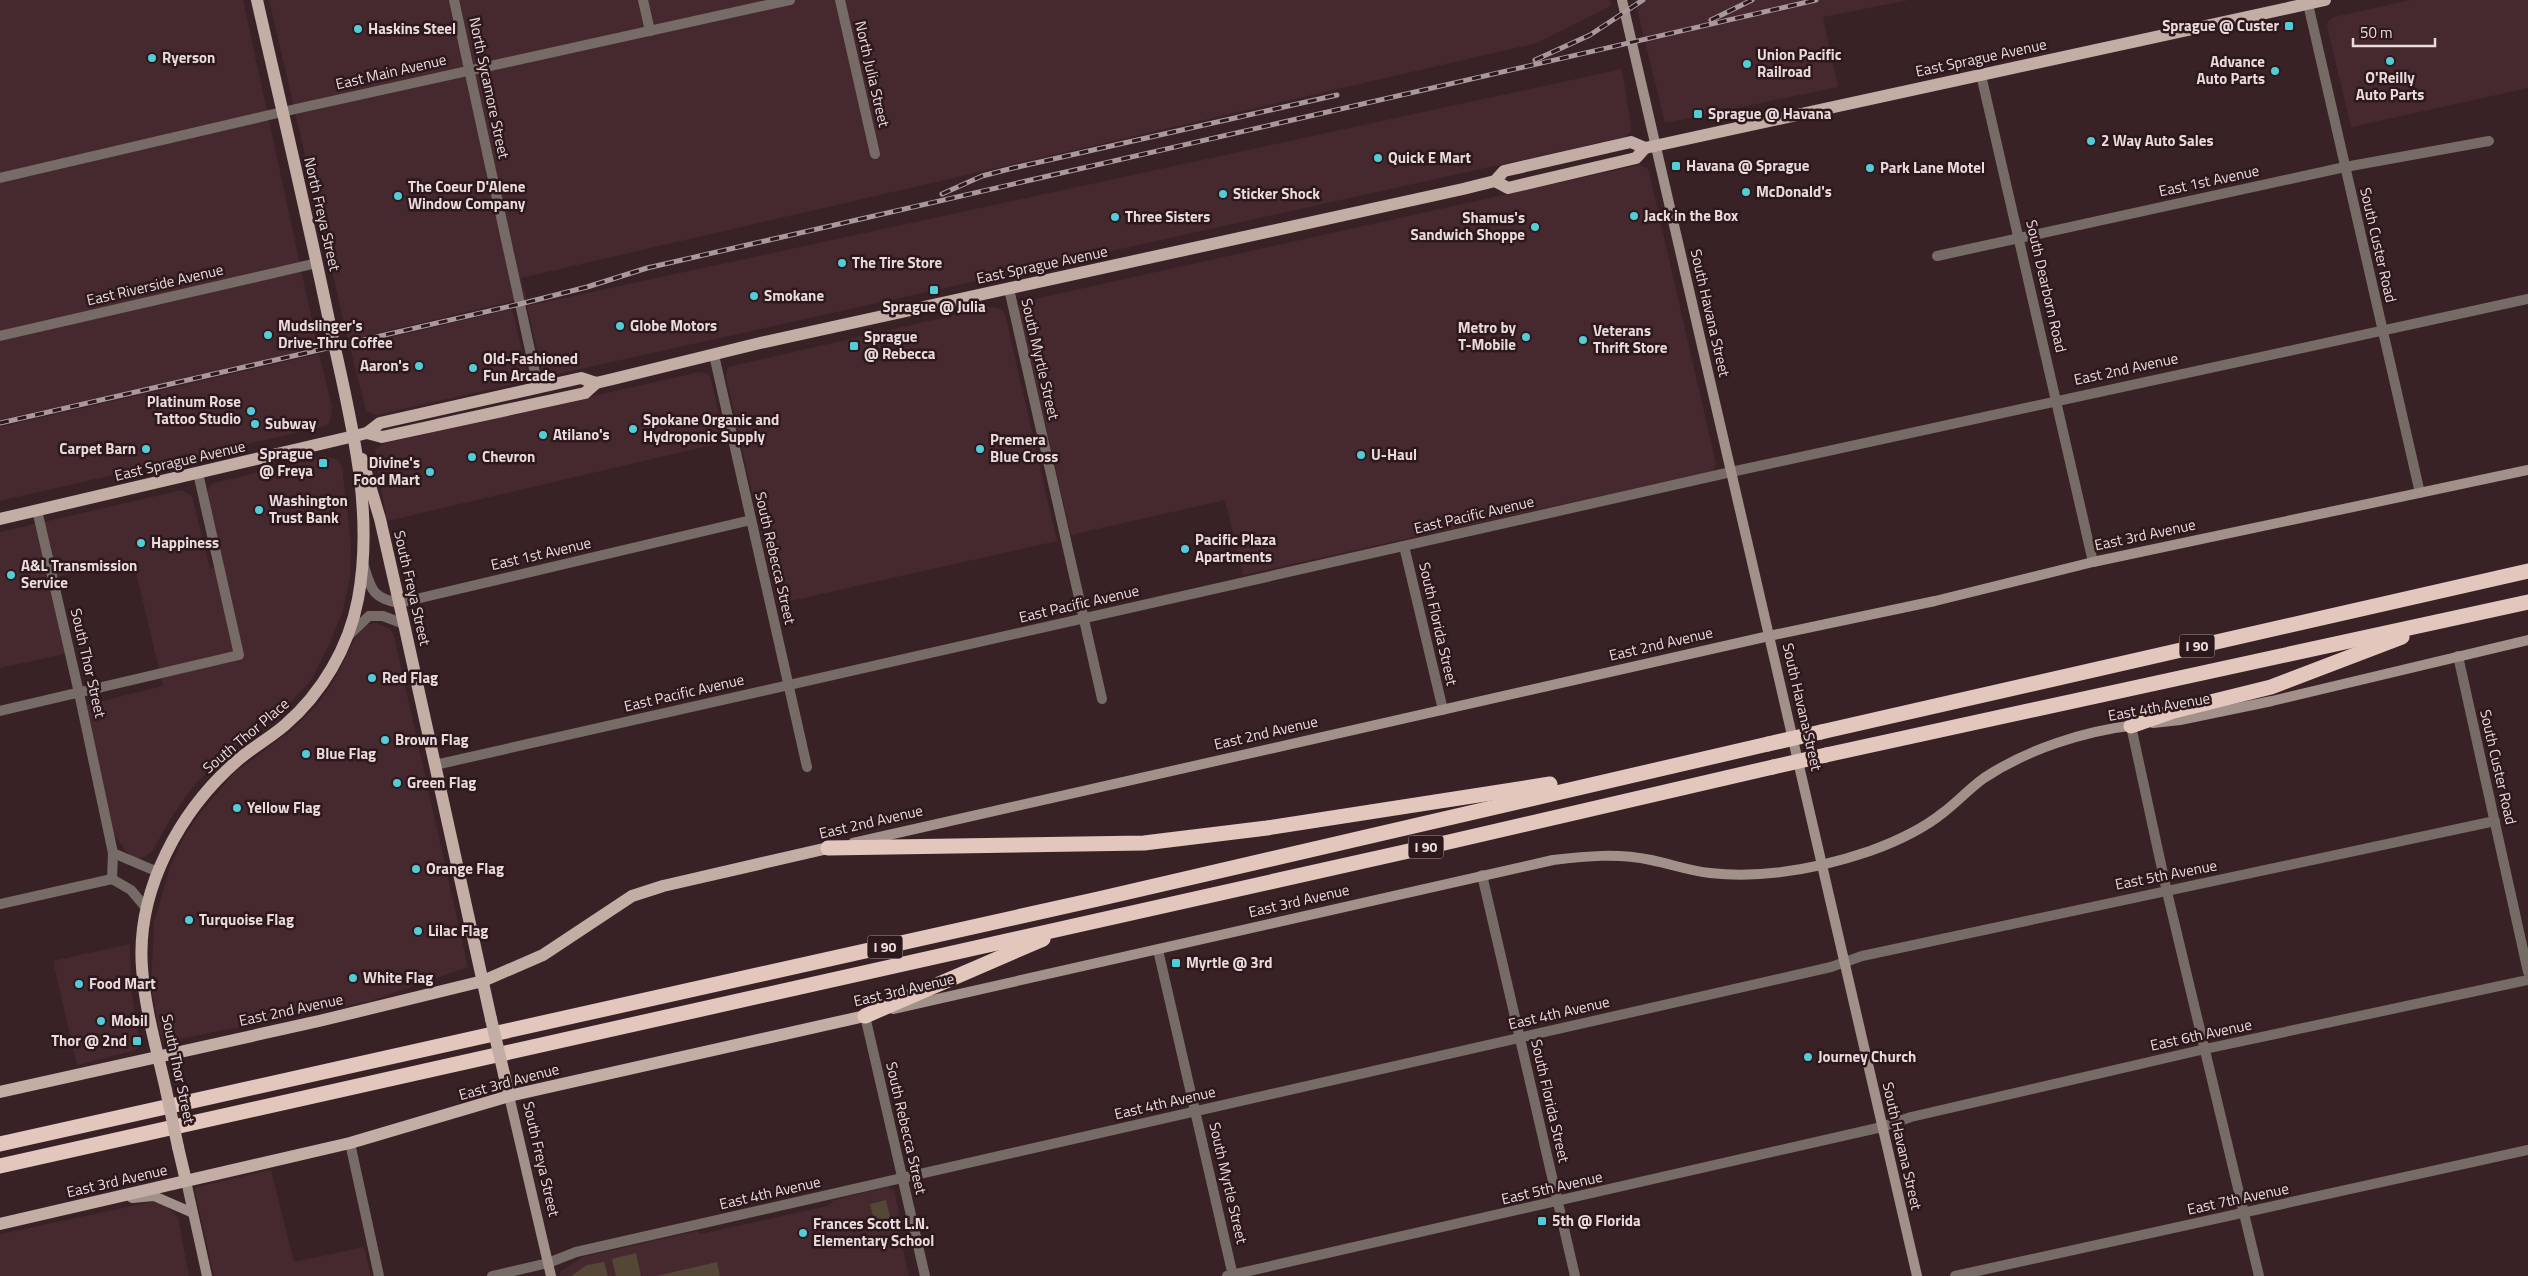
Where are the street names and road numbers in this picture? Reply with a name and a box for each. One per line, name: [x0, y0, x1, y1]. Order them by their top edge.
street label: North Sycamore Street: [463, 15, 516, 161]
street label: North Julia Street: [849, 19, 896, 130]
street label: East Sprague Avenue: [1913, 32, 2049, 83]
street label: East Main Avenue: [333, 48, 449, 95]
street label: North Freya Street: [298, 155, 347, 274]
street label: East 1st Avenue: [2157, 159, 2261, 202]
street label: South Custer Road: [2354, 185, 2403, 305]
street label: South Dearborn Road: [2020, 217, 2073, 354]
street label: East Sprague Avenue: [974, 239, 1110, 290]
street label: South Havana Street: [1685, 247, 1737, 380]
street label: East Riverside Avenue: [84, 258, 226, 311]
street label: South Myrtle Street: [1015, 296, 1066, 423]
street label: East 2nd Avenue: [2072, 346, 2180, 391]
street label: East Sprague Avenue: [112, 434, 248, 487]
street label: South Rebecca Street: [749, 489, 802, 627]
street label: East Pacific Avenue: [1412, 490, 1536, 539]
street label: East 3rd Avenue: [2092, 513, 2198, 556]
street label: South Freya Street: [388, 528, 437, 648]
street label: East 1st Avenue: [489, 531, 593, 576]
street label: South Florida Street: [1413, 560, 1464, 688]
street label: East Pacific Avenue: [1017, 579, 1141, 628]
street label: South Thor Street: [65, 606, 112, 721]
street label: East 2nd Avenue: [1607, 620, 1715, 667]
road number: I 90: [2180, 634, 2214, 658]
street label: South Havana Street: [1777, 641, 1829, 774]
street label: East Pacific Avenue: [622, 668, 746, 717]
street label: East 4th Avenue: [2106, 686, 2212, 727]
street label: South Thor Place: [197, 692, 294, 779]
street label: South Custer Road: [2474, 707, 2523, 827]
street label: East 2nd Avenue: [1212, 709, 1320, 756]
street label: East 2nd Avenue: [817, 798, 925, 845]
road number: I 90: [1408, 836, 1444, 859]
street label: East 5th Avenue: [2113, 853, 2219, 896]
street label: East 3rd Avenue: [1246, 878, 1352, 923]
road number: I 90: [868, 936, 902, 959]
street label: East 3rd Avenue: [851, 967, 957, 1012]
street label: East 2nd Avenue: [237, 987, 345, 1032]
street label: East 4th Avenue: [1506, 990, 1612, 1035]
street label: South Thor Street: [156, 1012, 201, 1127]
street label: East 6th Avenue: [2148, 1013, 2254, 1056]
street label: South Florida Street: [1525, 1037, 1576, 1165]
street label: East 3rd Avenue: [456, 1057, 562, 1106]
street label: South Rebecca Street: [880, 1059, 933, 1197]
street label: East 4th Avenue: [1112, 1080, 1218, 1125]
street label: South Havana Street: [1877, 1080, 1929, 1213]
street label: South Freya Street: [517, 1099, 566, 1219]
street label: South Myrtle Street: [1203, 1120, 1254, 1247]
street label: East 3rd Avenue: [64, 1158, 170, 1203]
street label: East 5th Avenue: [1499, 1165, 1605, 1210]
street label: East 4th Avenue: [717, 1170, 823, 1215]
street label: East 7th Avenue: [2185, 1177, 2291, 1220]

